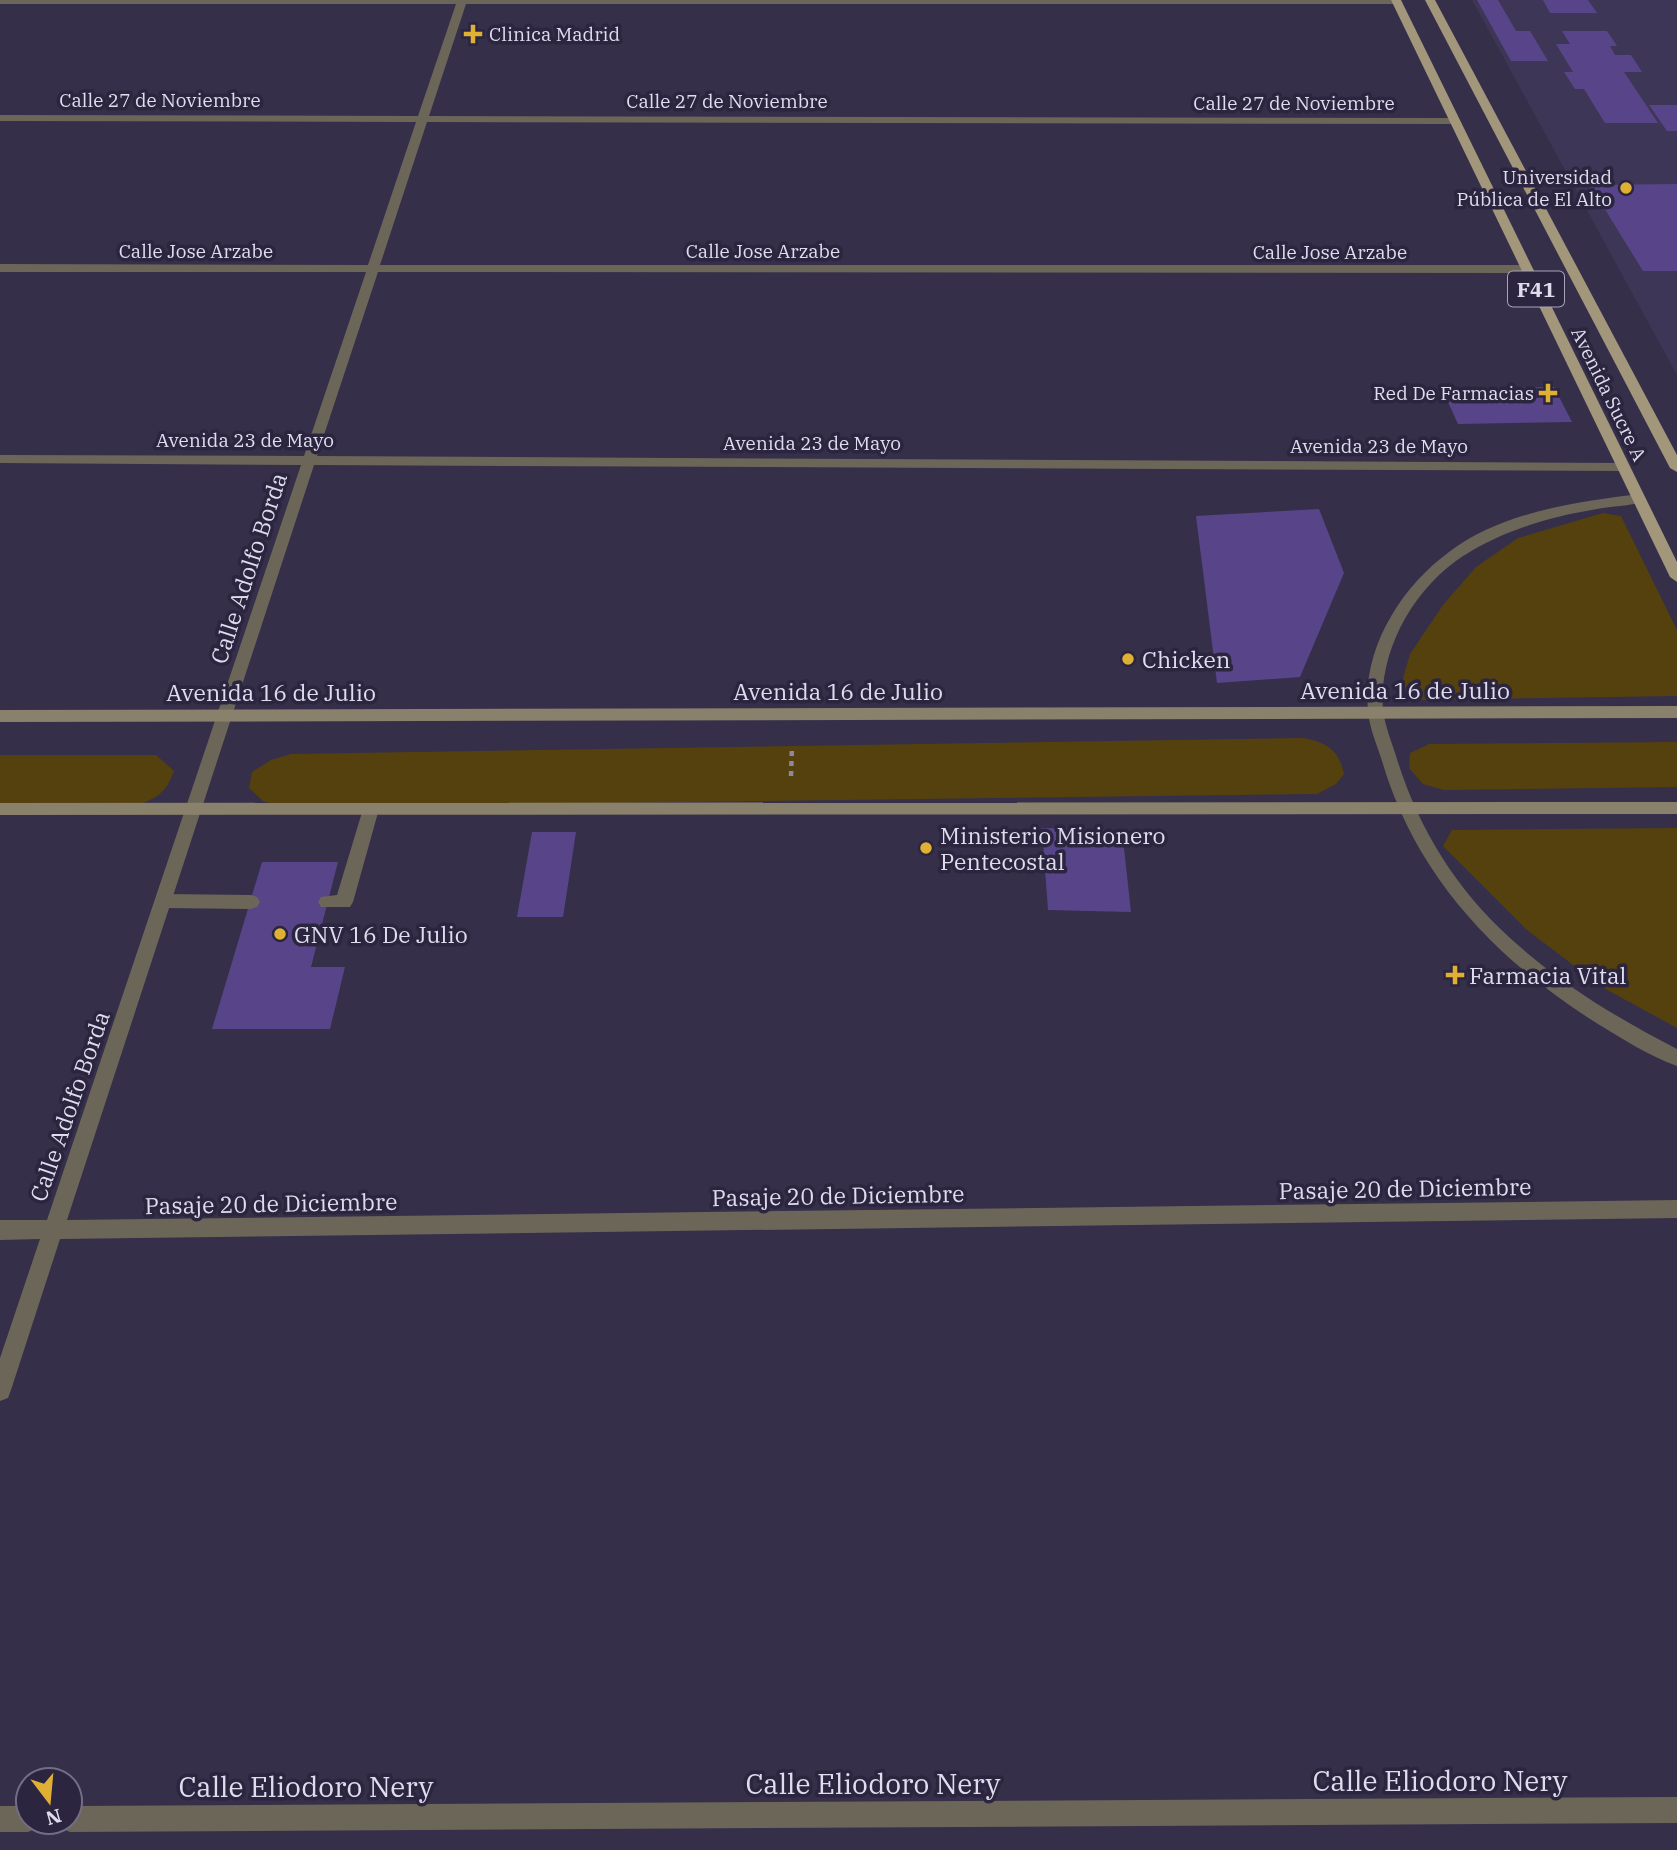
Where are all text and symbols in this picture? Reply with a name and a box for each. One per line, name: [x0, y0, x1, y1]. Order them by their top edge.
place label: Clinica Madrid: [489, 22, 620, 46]
marker: Clinica Madrid: [463, 24, 483, 44]
street label: Calle 27 de Noviembre: [59, 88, 261, 112]
street label: Calle 27 de Noviembre: [626, 89, 828, 113]
street label: Calle 27 de Noviembre: [1193, 91, 1395, 115]
place label: Universidad Pública de El Alto: [1456, 165, 1612, 211]
marker: Universidad Pública de El Alto: [1618, 180, 1634, 196]
street label: Calle Jose Arzabe: [119, 239, 273, 263]
street label: Calle Jose Arzabe: [686, 239, 840, 263]
street label: Calle Jose Arzabe: [1253, 240, 1407, 264]
road number: F41: [1508, 272, 1564, 306]
street label: Avenida Sucre A: [1566, 323, 1652, 465]
place label: Red De Farmacias: [1373, 381, 1534, 405]
marker: Red De Farmacias: [1540, 385, 1556, 401]
street label: Avenida 23 de Mayo: [156, 428, 334, 452]
street label: Avenida 23 de Mayo: [723, 431, 901, 455]
street label: Avenida 23 de Mayo: [1290, 434, 1468, 458]
street label: Calle Adolfo Borda: [203, 469, 293, 667]
place label: Chicken: [1142, 644, 1231, 674]
marker: Chicken: [1120, 651, 1136, 667]
street label: Avenida 16 de Julio: [1300, 675, 1510, 705]
street label: Avenida 16 de Julio: [733, 676, 943, 706]
street label: Avenida 16 de Julio: [166, 677, 376, 707]
place label: Ministerio Misionero Pentecostal: [940, 820, 1165, 876]
marker: Ministerio Misionero Pentecostal: [918, 840, 934, 856]
place label: GNV 16 De Julio: [294, 919, 468, 949]
marker: GNV 16 De Julio: [272, 926, 288, 942]
place label: Farmacia Vital: [1469, 960, 1626, 990]
marker: Farmacia Vital: [1447, 967, 1463, 983]
street label: Calle Adolfo Borda: [22, 1007, 116, 1205]
street label: Pasaje 20 de Diciembre: [1278, 1171, 1532, 1205]
street label: Pasaje 20 de Diciembre: [711, 1178, 965, 1212]
street label: Pasaje 20 de Diciembre: [144, 1186, 398, 1220]
street label: Calle Eliodoro Nery: [1312, 1762, 1568, 1799]
street label: Calle Eliodoro Nery: [745, 1765, 1001, 1802]
north arrow: [14, 1766, 84, 1836]
street label: Calle Eliodoro Nery: [178, 1768, 434, 1805]
text: N: [43, 1804, 64, 1831]

